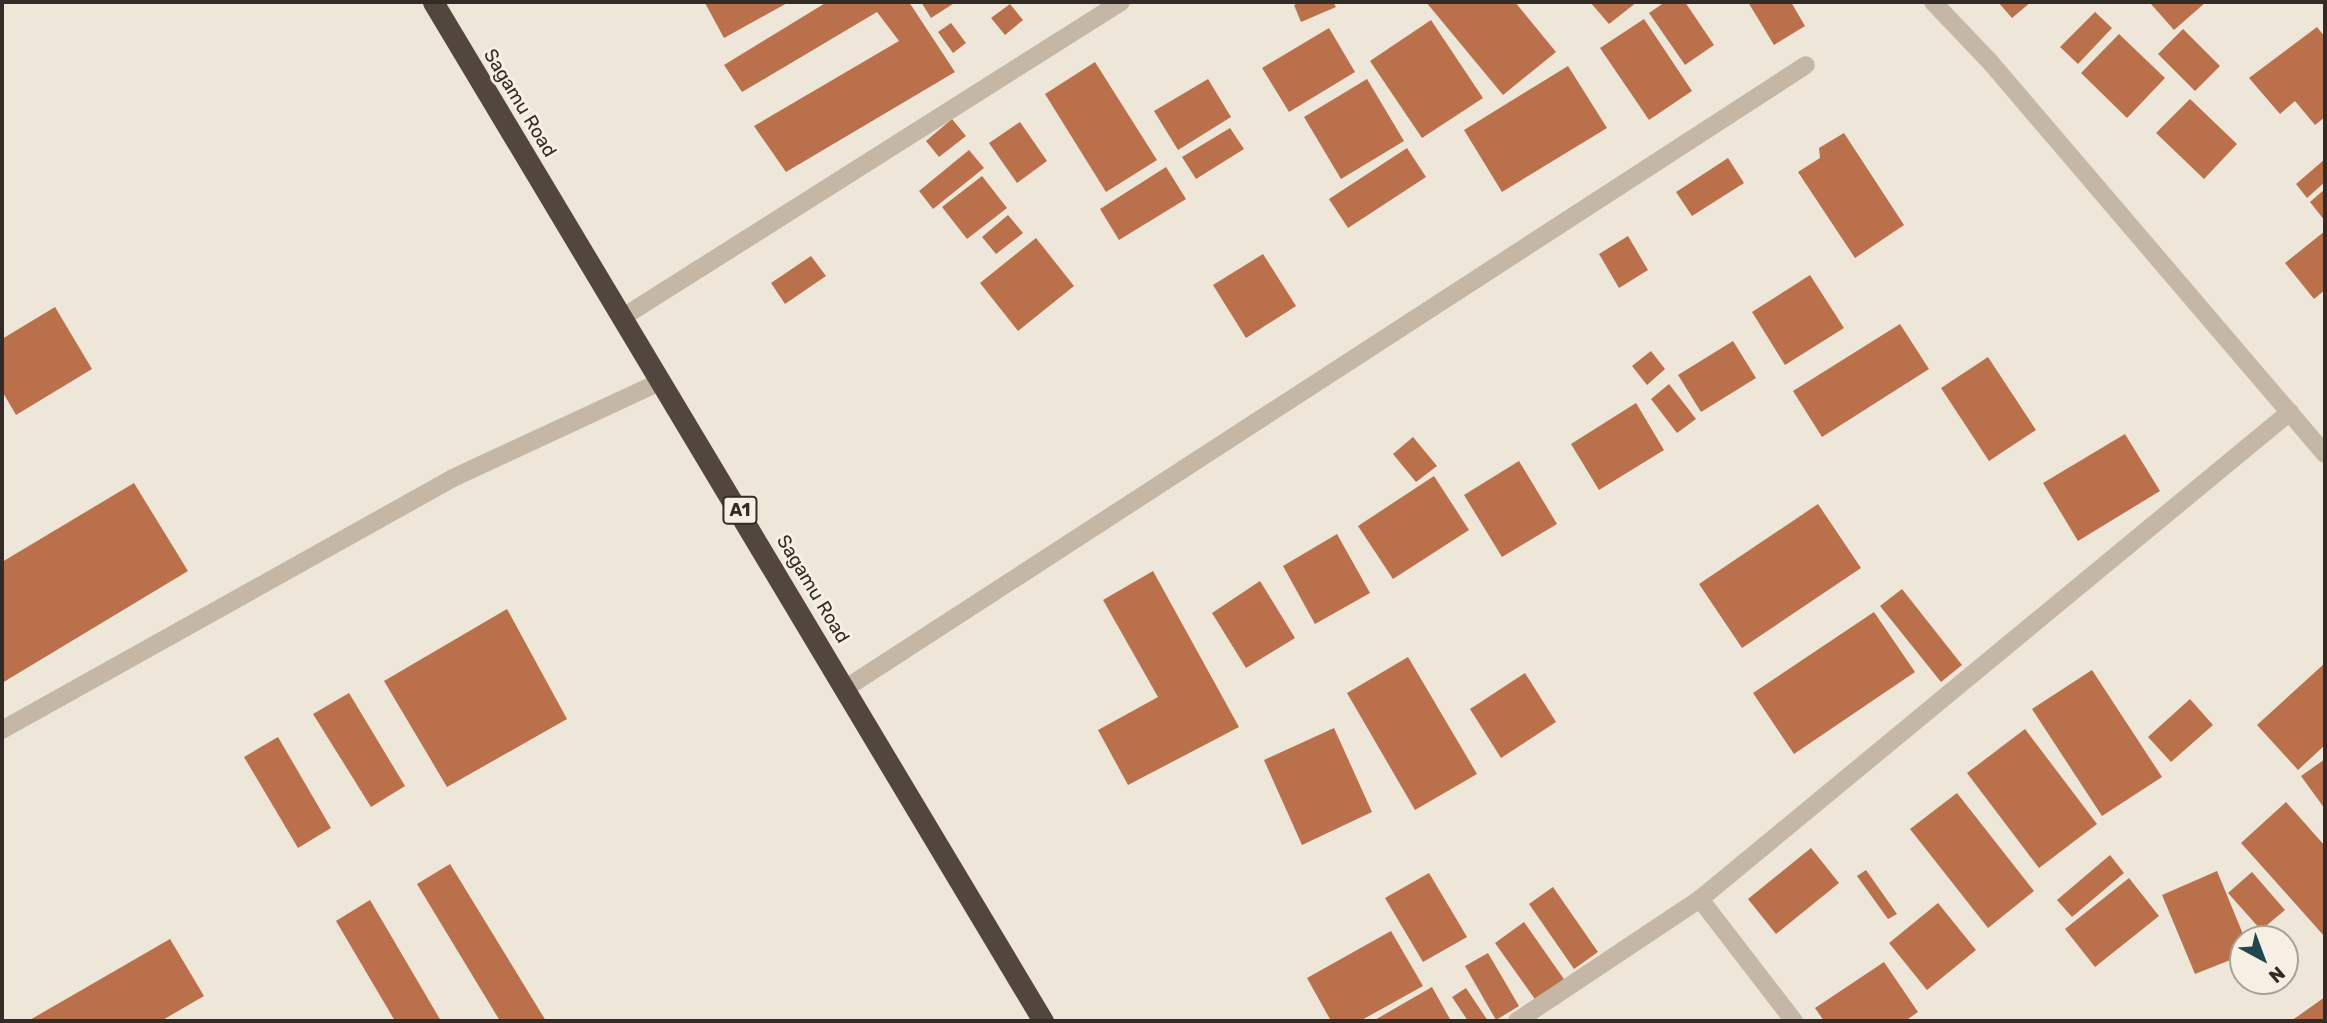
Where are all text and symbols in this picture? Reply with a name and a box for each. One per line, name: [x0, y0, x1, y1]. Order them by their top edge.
street label: Sagamu Road: [479, 45, 561, 161]
road number: A1: [721, 496, 759, 524]
street label: Sagamu Road: [772, 531, 854, 647]
north arrow: [2229, 925, 2299, 995]
text: N: [2264, 962, 2290, 988]

